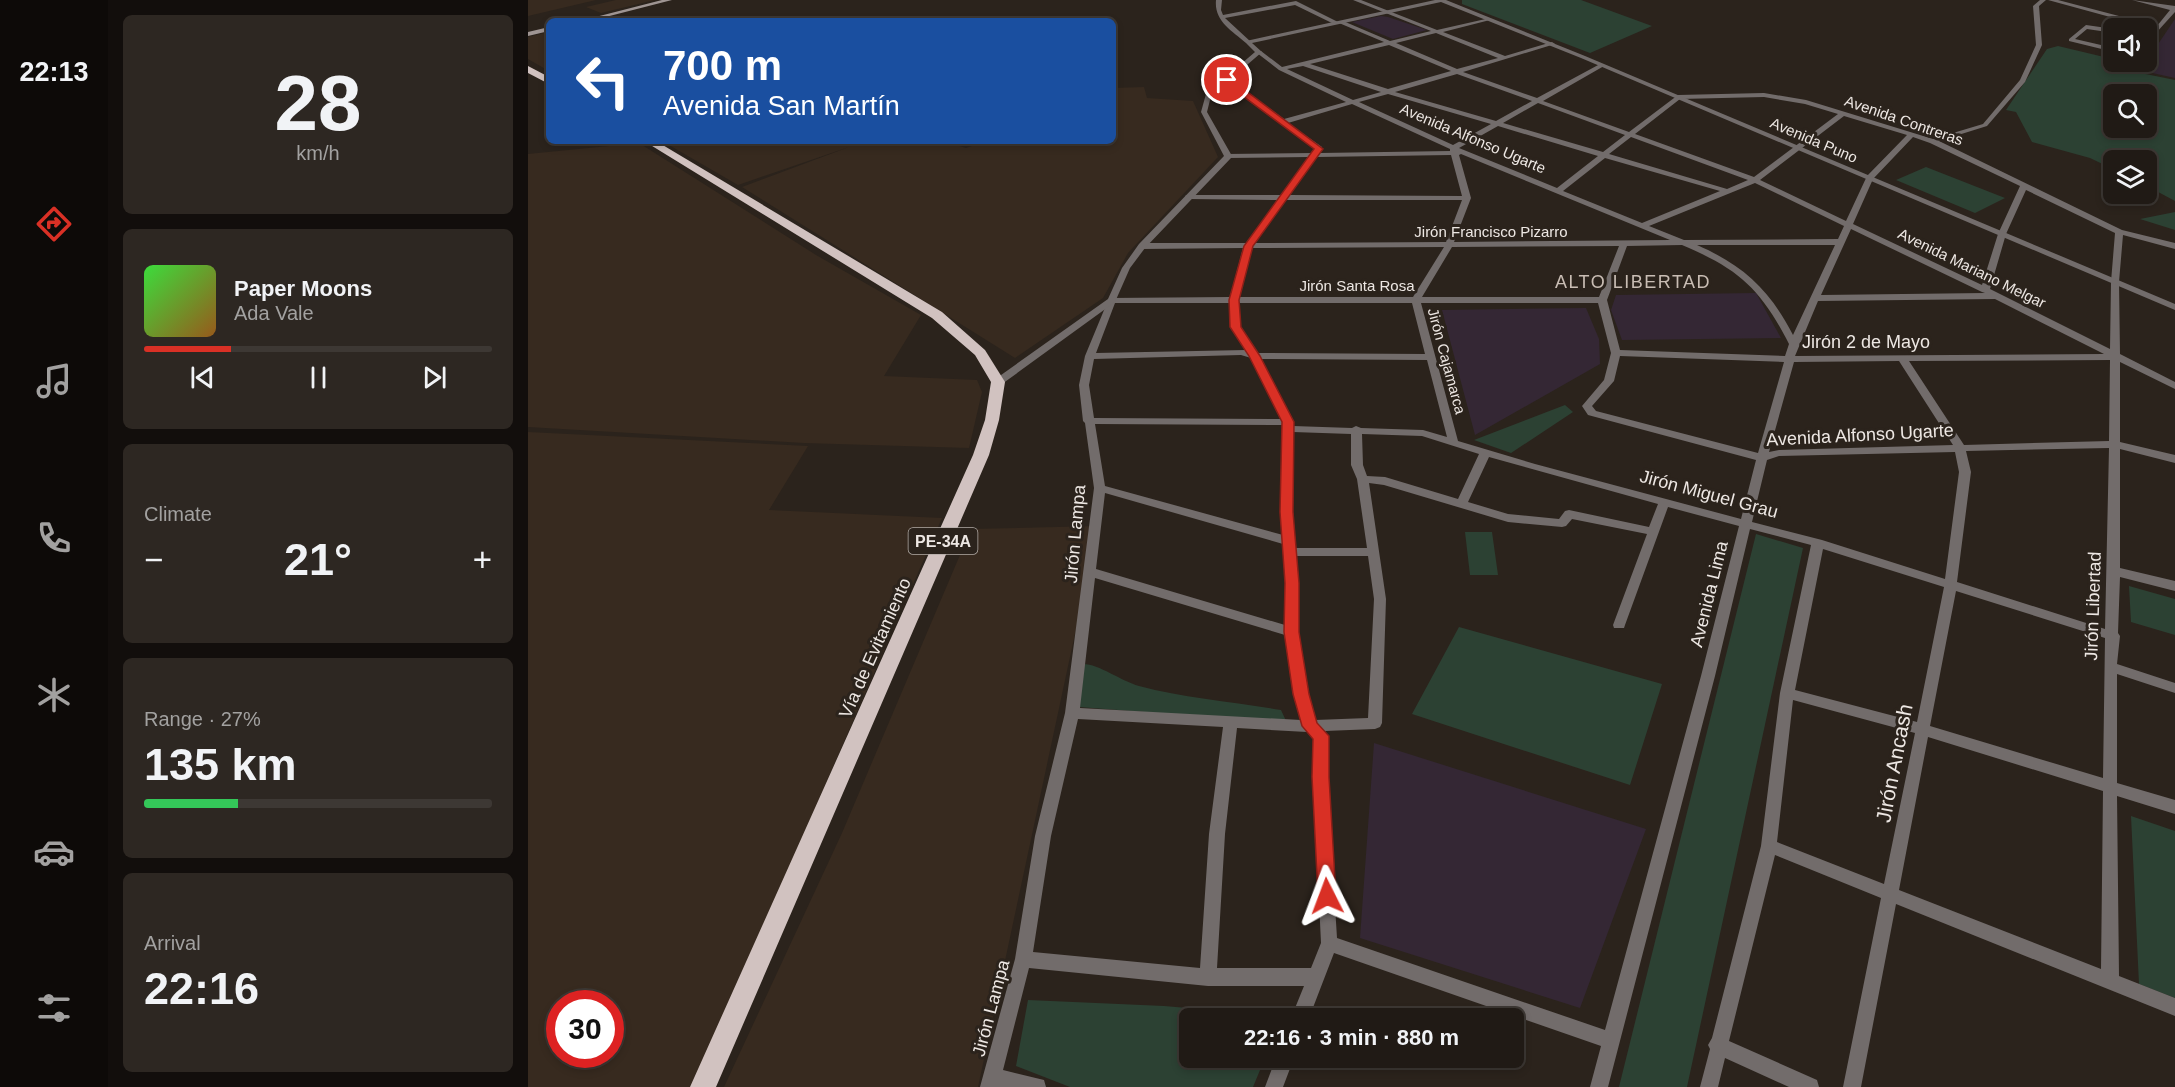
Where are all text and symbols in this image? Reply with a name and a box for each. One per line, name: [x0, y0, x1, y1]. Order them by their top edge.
map controls: [2103, 18, 2157, 204]
button: sound: [2103, 18, 2157, 72]
icon: left: [564, 42, 642, 120]
text: 700 m: [663, 42, 782, 89]
pin: [1201, 54, 1252, 105]
text: 22:13: [19, 57, 89, 87]
text: 28: [275, 59, 361, 147]
icon: arrive: [1210, 63, 1243, 96]
button: search: [2103, 84, 2157, 138]
text: Avenida San Martín: [663, 91, 900, 121]
street label: Avenida Contreras: [1843, 92, 1965, 148]
street label: Avenida Alfonso Ugarte: [1398, 100, 1548, 176]
street label: Avenida Puno: [1768, 114, 1860, 166]
text: km/h: [296, 142, 340, 164]
button: layers: [2103, 150, 2157, 204]
icon: directions: [33, 203, 75, 245]
street label: Jirón Francisco Pizarro: [1414, 223, 1568, 240]
street label: Avenida Mariano Melgar: [1895, 225, 2049, 311]
district label: ALTO LIBERTAD: [1555, 272, 1711, 292]
text: Paper Moons: [234, 276, 372, 301]
street label: Jirón Santa Rosa: [1299, 277, 1415, 294]
text: Ada Vale: [234, 302, 314, 324]
street label: Jirón Cajamarca: [1425, 306, 1470, 417]
street label: Jirón 2 de Mayo: [1802, 332, 1930, 352]
icon: music: [33, 360, 75, 402]
icon: previous: [186, 361, 219, 394]
icon: pause: [302, 361, 335, 394]
icon: next: [418, 361, 451, 394]
street label: Avenida Alfonso Ugarte: [1766, 420, 1954, 450]
street label: Jirón Miguel Grau: [1638, 466, 1780, 522]
street label: Jirón Lampa: [1061, 483, 1089, 584]
text: Climate: [144, 503, 212, 525]
icon: phone: [33, 517, 75, 559]
road number: PE-34A: [908, 528, 978, 554]
text: 21°: [284, 534, 352, 585]
street label: Avenida Lima: [1686, 538, 1732, 649]
text: −: [144, 541, 163, 578]
text: +: [473, 541, 492, 578]
street label: Jirón Libertad: [2081, 551, 2105, 661]
street label: Vía de Evitamiento: [835, 575, 915, 721]
icon: climate: [33, 674, 75, 716]
street label: Jirón Ancash: [1871, 702, 1917, 824]
text: Range · 27%: [144, 708, 261, 730]
text: 135 km: [144, 739, 297, 790]
icon: car: [33, 831, 75, 873]
position arrow: [1295, 864, 1359, 928]
text: Arrival: [144, 932, 201, 954]
street label: Jirón Lampa: [969, 957, 1014, 1058]
text: 22:16: [144, 963, 259, 1014]
icon: filters: [33, 987, 75, 1029]
speed limit sign: 30: [546, 990, 624, 1068]
text: 22:16 · 3 min · 880 m: [1244, 1025, 1459, 1050]

